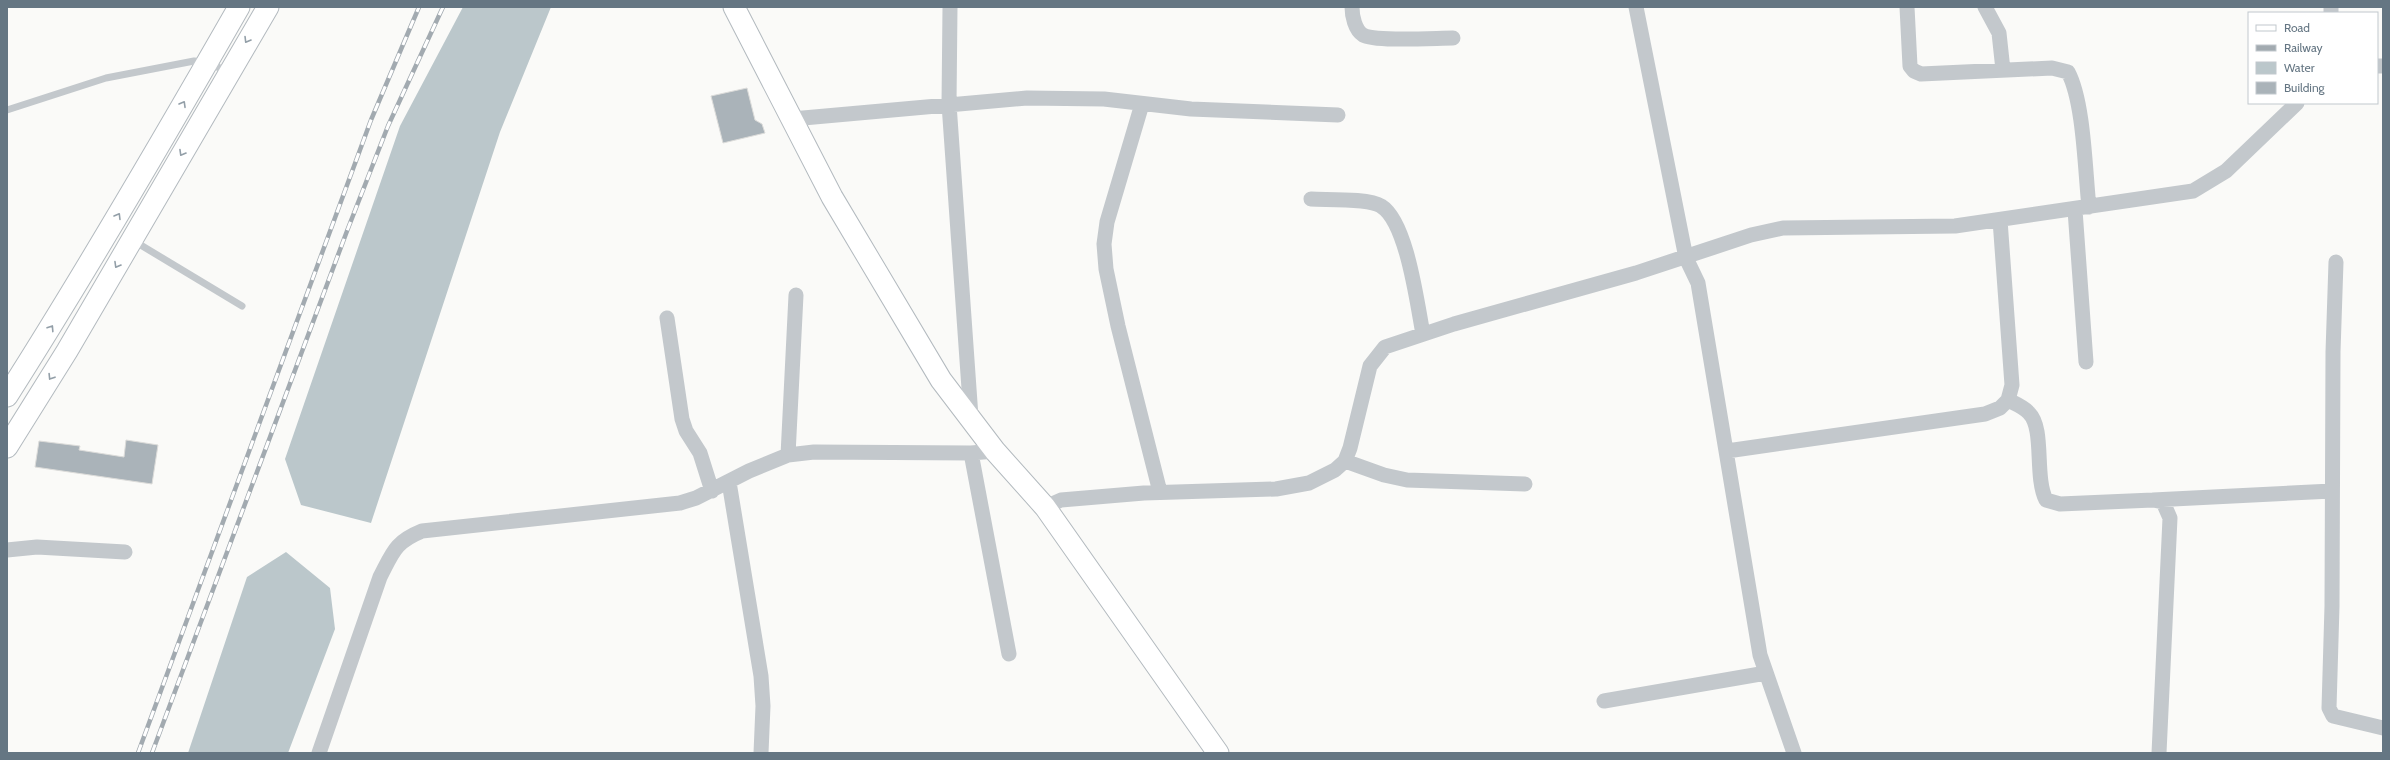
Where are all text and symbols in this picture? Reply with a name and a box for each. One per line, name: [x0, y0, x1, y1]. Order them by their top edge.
legend: [2248, 12, 2378, 104]
text: Road: [2284, 20, 2310, 35]
one-way arrow: [245, 36, 252, 43]
text: Railway: [2284, 40, 2322, 55]
text: Water: [2284, 60, 2315, 75]
text: Building: [2284, 80, 2326, 95]
one-way arrow: [178, 101, 185, 108]
one-way arrow: [180, 149, 187, 156]
one-way arrow: [113, 213, 120, 220]
one-way arrow: [115, 261, 122, 268]
one-way arrow: [46, 325, 53, 332]
one-way arrow: [48, 373, 56, 380]

